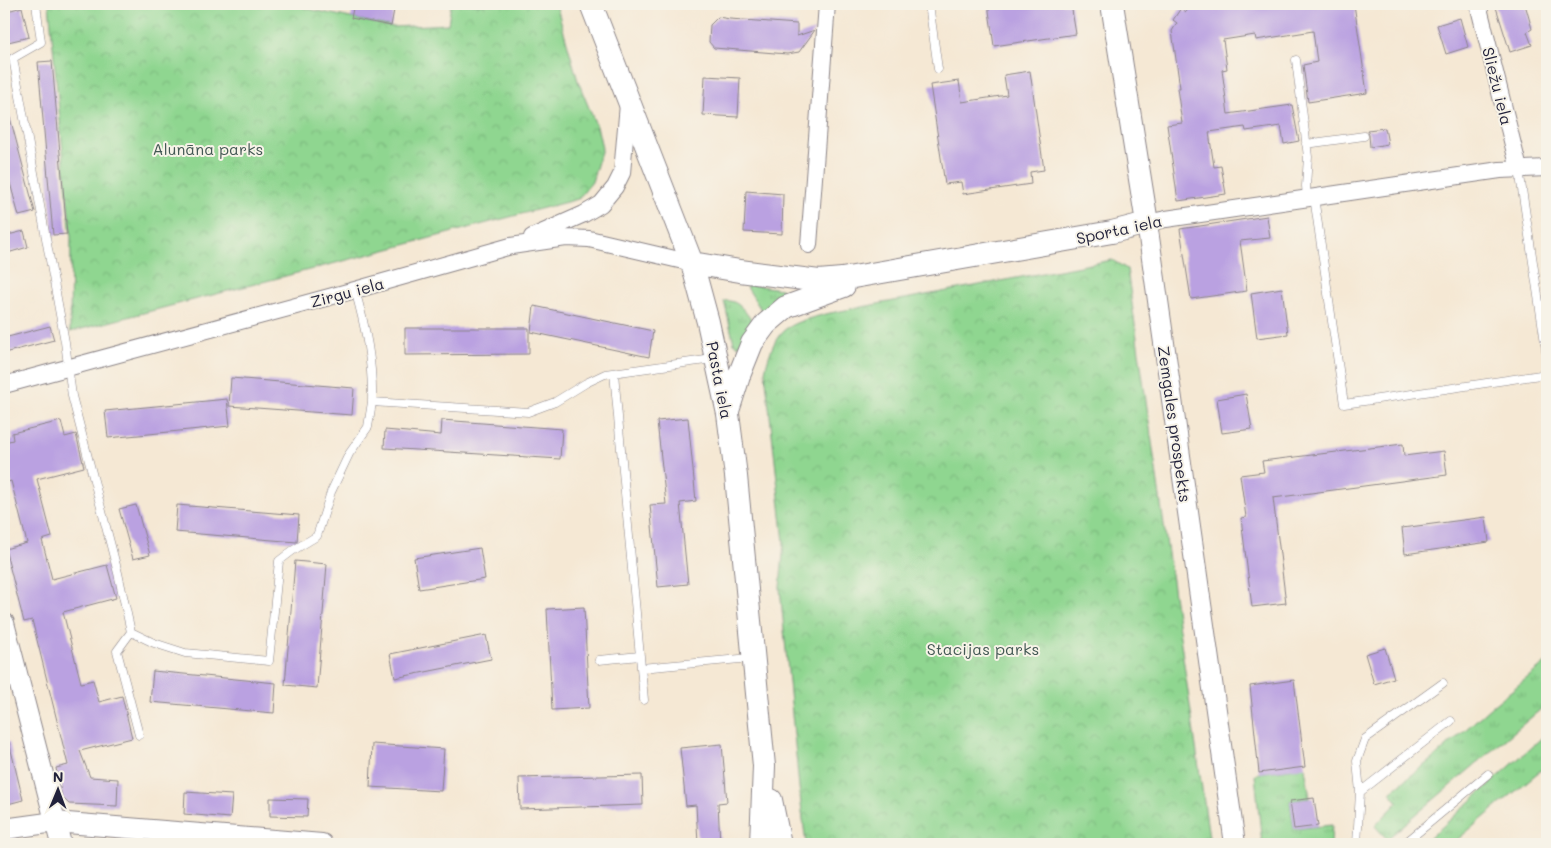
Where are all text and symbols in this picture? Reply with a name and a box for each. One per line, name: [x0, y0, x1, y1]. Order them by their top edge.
street label: Sliežu iela: [1478, 45, 1518, 127]
park label: Alunāna parks: [153, 138, 263, 159]
street label: Sporta iela: [1074, 210, 1164, 248]
street label: Zirgu iela: [308, 272, 386, 312]
street label: Pasta iela: [702, 339, 738, 421]
street label: Zemgales prospekts: [1154, 344, 1196, 504]
park label: Stacijas parks: [927, 638, 1039, 659]
north arrow: [32, 766, 82, 816]
text: N: [53, 767, 64, 786]

